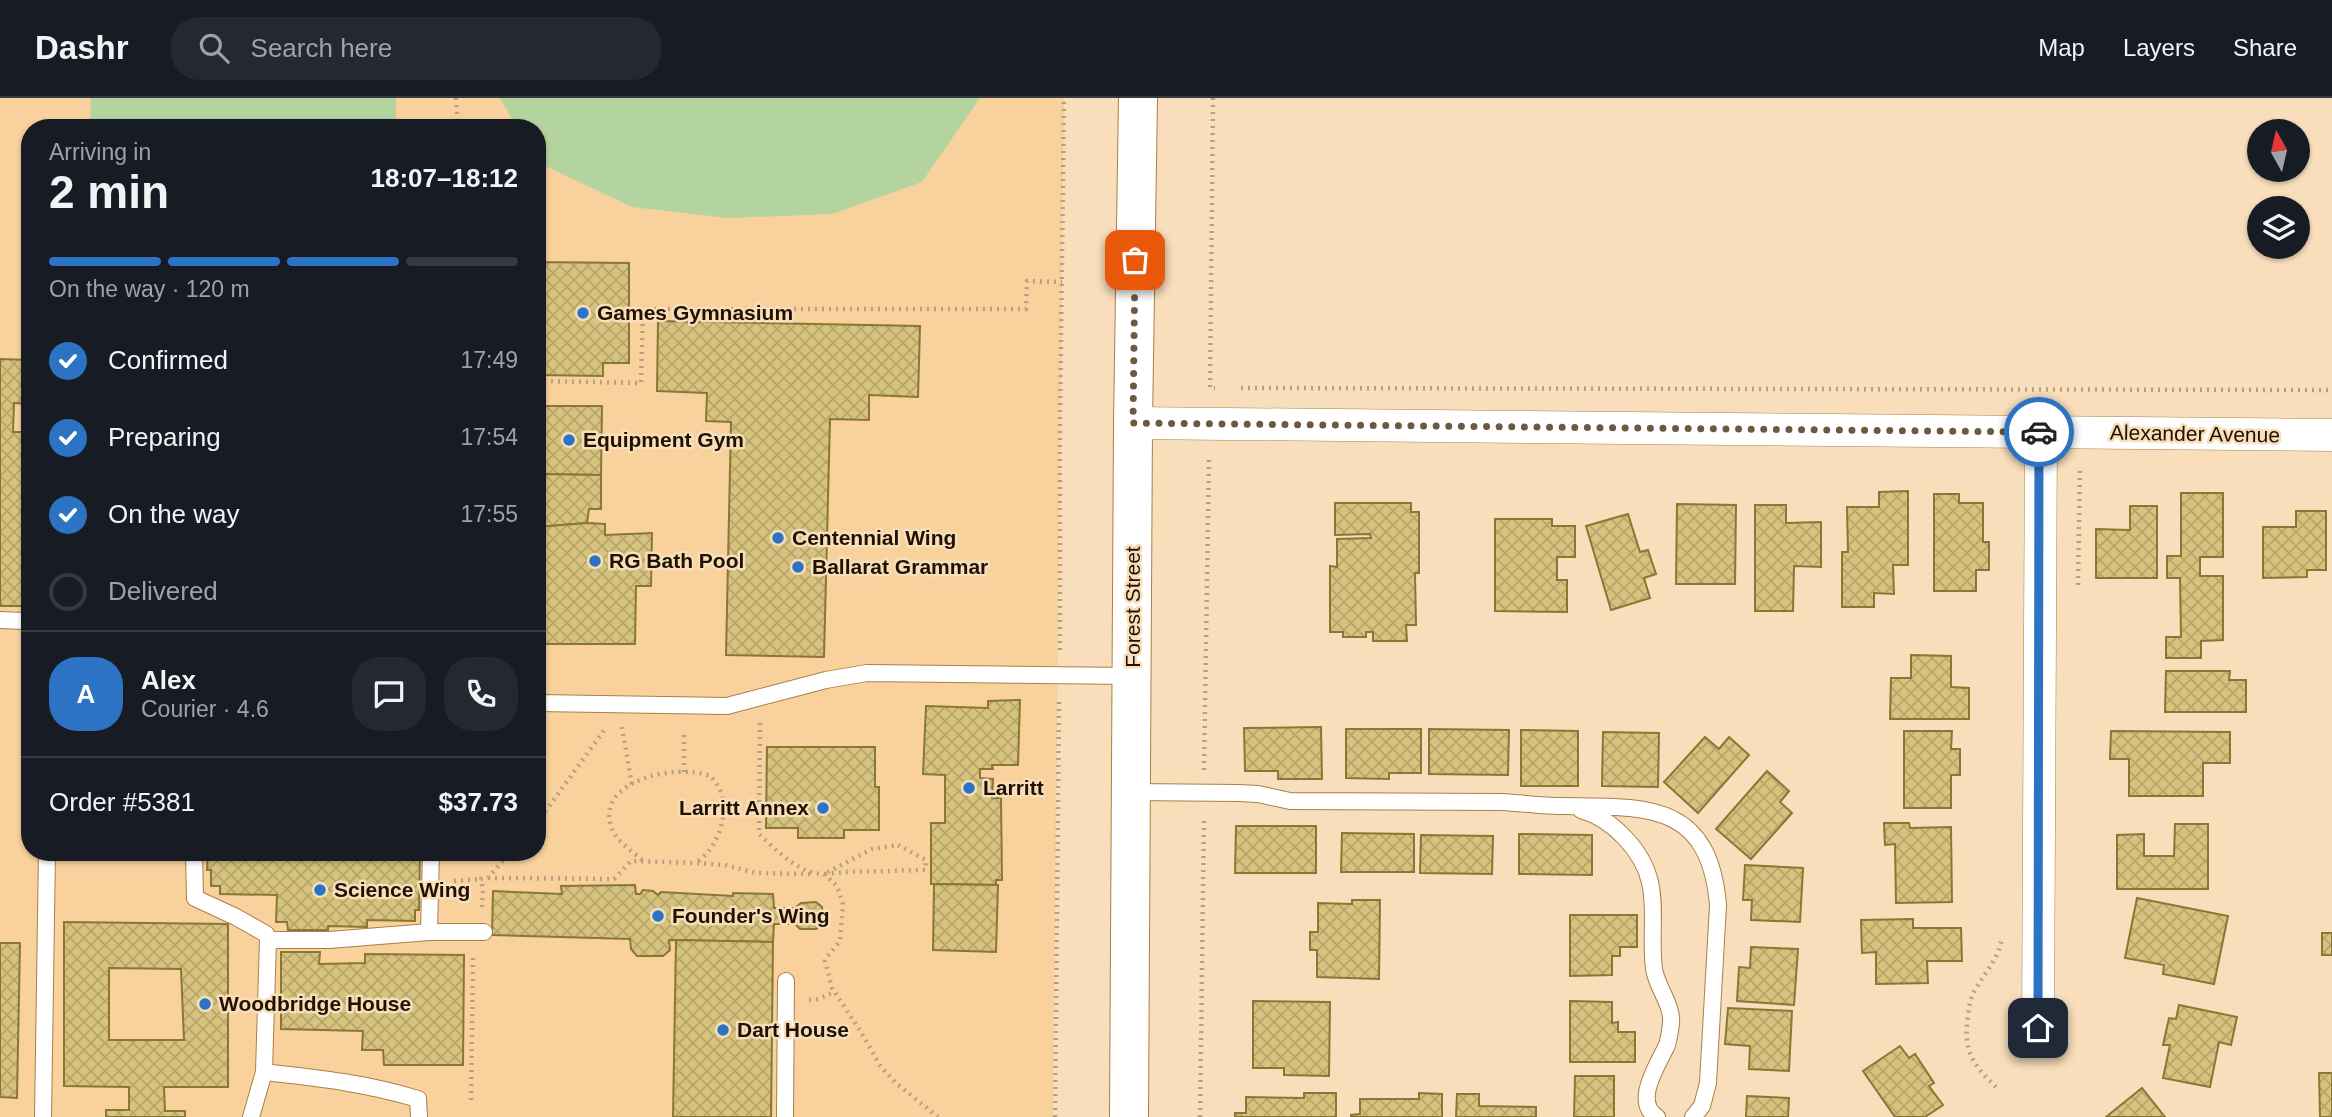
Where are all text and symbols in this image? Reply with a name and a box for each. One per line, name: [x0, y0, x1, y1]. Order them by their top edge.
search box: [171, 17, 661, 80]
text: Dashr: [35, 29, 129, 66]
icon: search: [195, 29, 233, 67]
text: Search here: [251, 33, 392, 63]
text: Map: [2038, 34, 2085, 61]
text: Layers: [2123, 34, 2195, 61]
text: Share: [2233, 34, 2297, 61]
north arrow: [2247, 119, 2310, 182]
map controls: [2247, 119, 2310, 259]
text: Arriving in: [49, 139, 151, 165]
text: 18:07–18:12: [371, 163, 518, 193]
text: 2 min: [49, 166, 169, 218]
button: layers: [2247, 196, 2310, 259]
pin: [1105, 230, 1165, 290]
icon: bag: [1116, 241, 1154, 279]
text: On the way · 120 m: [49, 276, 250, 302]
place label: Games Gymnasium: [597, 301, 793, 324]
marker: Games Gymnasium: [575, 305, 591, 321]
icon: check: [49, 342, 87, 380]
text: Confirmed: [108, 345, 228, 375]
text: 17:49: [460, 347, 518, 373]
courier: [2004, 397, 2074, 467]
icon: car: [2020, 413, 2058, 451]
icon: check: [49, 419, 87, 457]
street label: Alexander Avenue: [2110, 421, 2280, 446]
text: Preparing: [108, 422, 221, 452]
text: 17:54: [460, 424, 518, 450]
place label: Equipment Gym: [583, 428, 744, 451]
marker: Equipment Gym: [561, 432, 577, 448]
icon: check: [49, 496, 87, 534]
text: On the way: [108, 499, 240, 529]
text: 17:55: [460, 501, 518, 527]
place label: Centennial Wing: [792, 526, 956, 549]
marker: Centennial Wing: [770, 530, 786, 546]
street label: Forest Street: [1121, 546, 1144, 668]
place label: RG Bath Pool: [609, 549, 744, 572]
marker: RG Bath Pool: [587, 553, 603, 569]
place label: Ballarat Grammar: [812, 555, 988, 578]
marker: Ballarat Grammar: [790, 559, 806, 575]
text: Delivered: [108, 576, 218, 606]
button: chat: [352, 657, 426, 731]
button: phone: [444, 657, 518, 731]
text: Alex: [141, 665, 196, 695]
text: A: [77, 679, 95, 709]
text: Courier · 4.6: [141, 696, 269, 722]
place label: Larritt: [983, 776, 1044, 799]
marker: Larritt: [961, 780, 977, 796]
text: Order #5381: [49, 787, 195, 817]
text: $37.73: [438, 787, 518, 817]
place label: Larritt Annex: [679, 796, 809, 819]
marker: Larritt Annex: [815, 800, 831, 816]
place label: Science Wing: [334, 878, 470, 901]
marker: Science Wing: [312, 882, 328, 898]
place label: Founder's Wing: [672, 904, 830, 927]
marker: Founder's Wing: [650, 908, 666, 924]
place label: Woodbridge House: [219, 992, 411, 1015]
marker: Woodbridge House: [197, 996, 213, 1012]
pin: [2008, 998, 2068, 1058]
icon: home: [2019, 1009, 2057, 1047]
place label: Dart House: [737, 1018, 849, 1041]
marker: Dart House: [715, 1022, 731, 1038]

